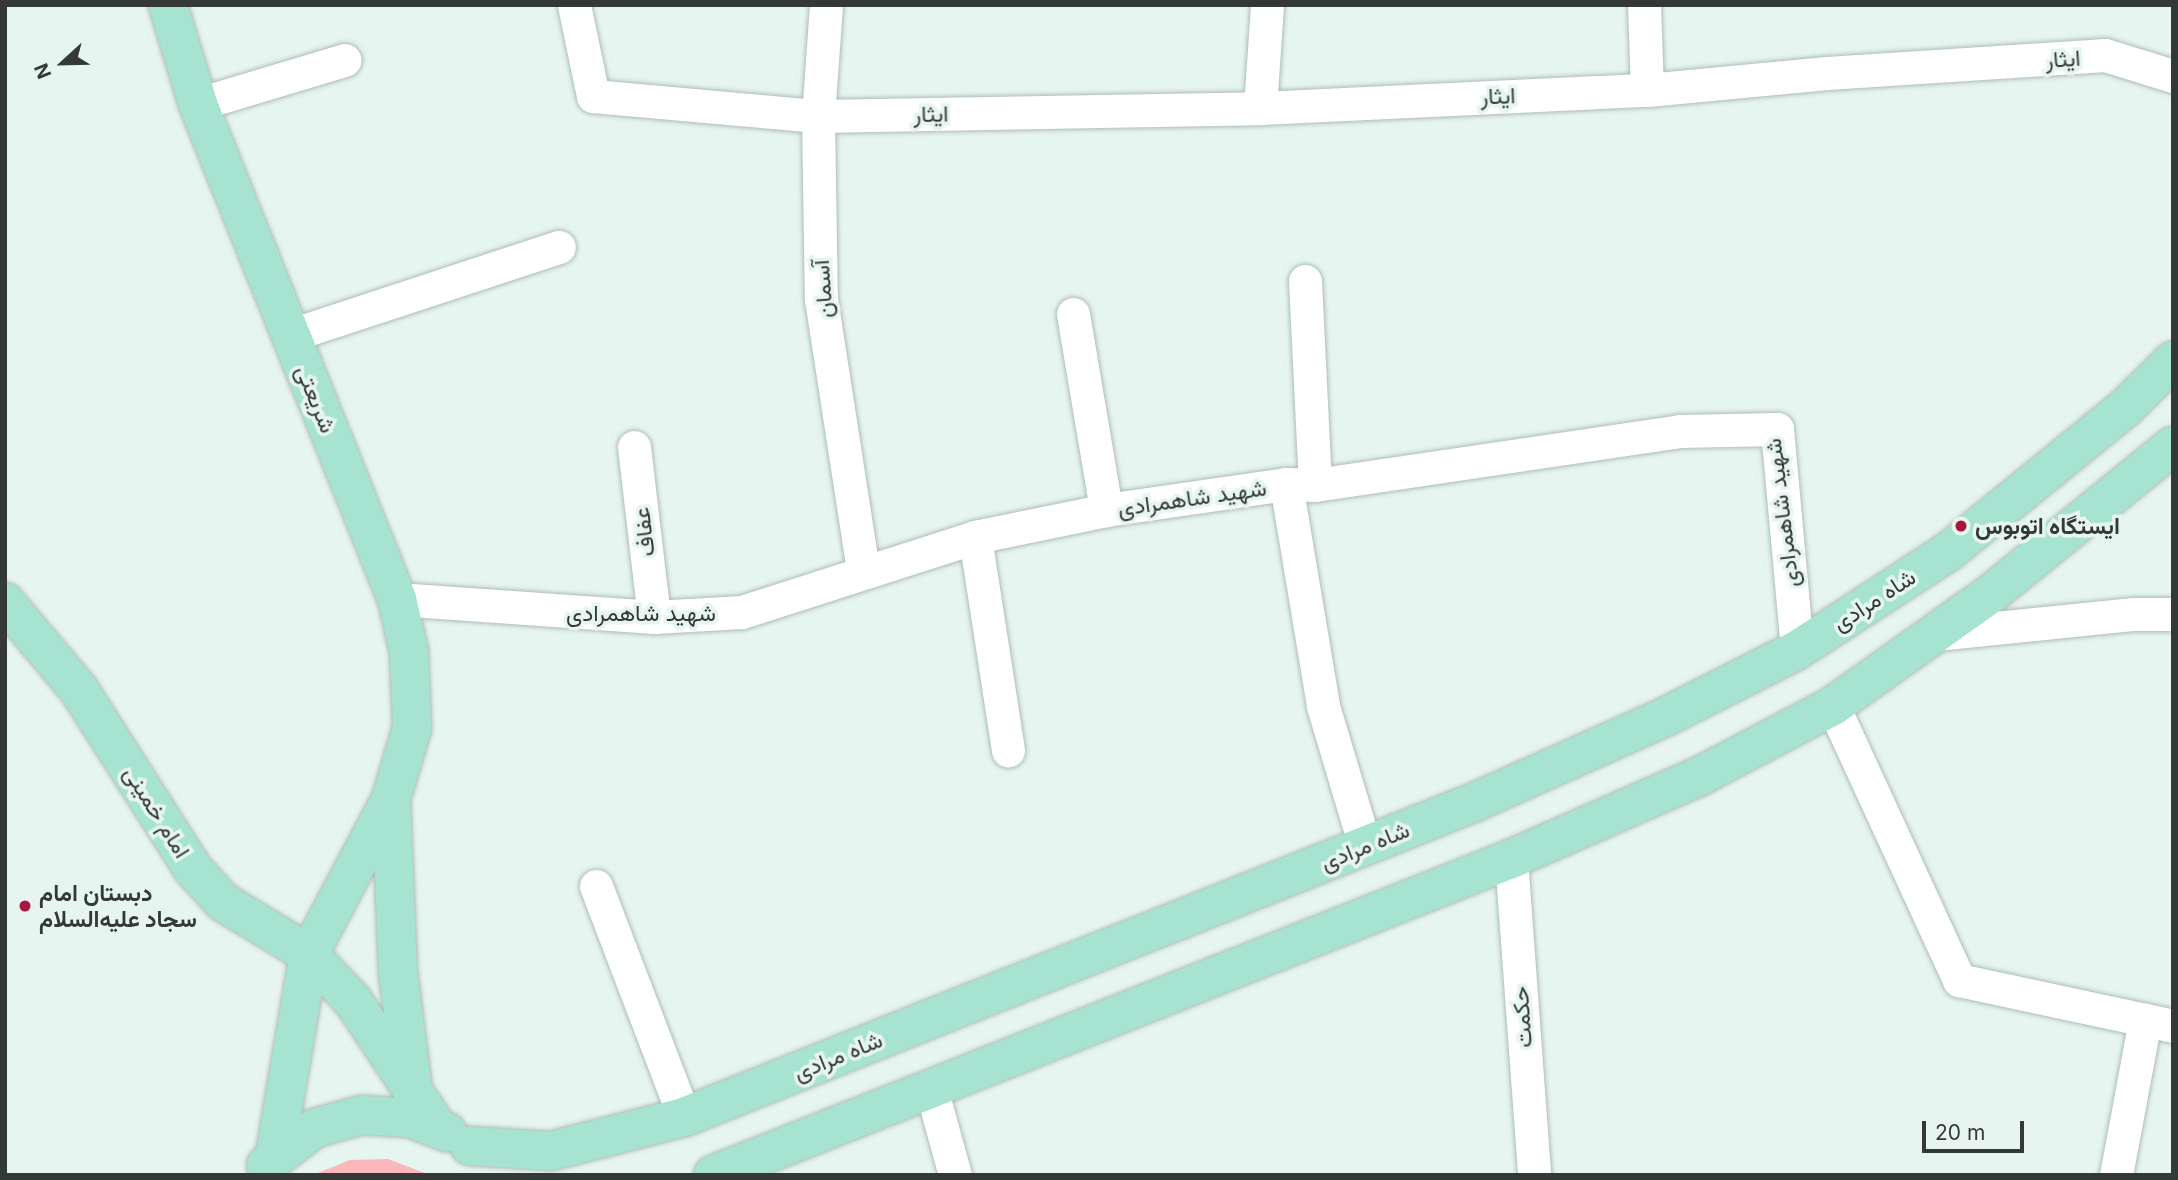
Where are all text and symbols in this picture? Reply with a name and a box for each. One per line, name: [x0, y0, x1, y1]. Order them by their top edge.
north arrow: [28, 28, 98, 98]
street label: ایثار: [2044, 44, 2082, 74]
text: N: [30, 60, 56, 82]
street label: ایثار: [1480, 82, 1516, 110]
street label: ایثار: [913, 100, 949, 128]
street label: آسمان: [807, 259, 839, 319]
street label: شریعتی: [290, 361, 342, 437]
street label: شهید شاهمرادی: [1759, 437, 1805, 589]
street label: شهید شاهمرادی: [1116, 474, 1268, 522]
street label: عفاف: [627, 506, 661, 558]
place label: ایستگاه اتوبوس: [1975, 512, 2120, 540]
marker: ایستگاه اتوبوس: [1953, 518, 1969, 534]
street label: شاه مرادی: [1827, 563, 1921, 637]
street label: شهید شاهمرادی: [566, 599, 716, 627]
street label: امام خمینی: [118, 761, 196, 863]
street label: شاه مرادی: [1316, 816, 1414, 876]
place label: دبستان امام سجاد علیه‌السلام: [39, 879, 197, 933]
marker: دبستان امام سجاد علیه‌السلام: [17, 898, 33, 914]
street label: حکمت: [1506, 985, 1538, 1049]
street label: شاه مرادی: [789, 1026, 887, 1086]
scale bar: [1926, 1106, 2028, 1150]
text: 20 m: [1935, 1120, 1985, 1145]

